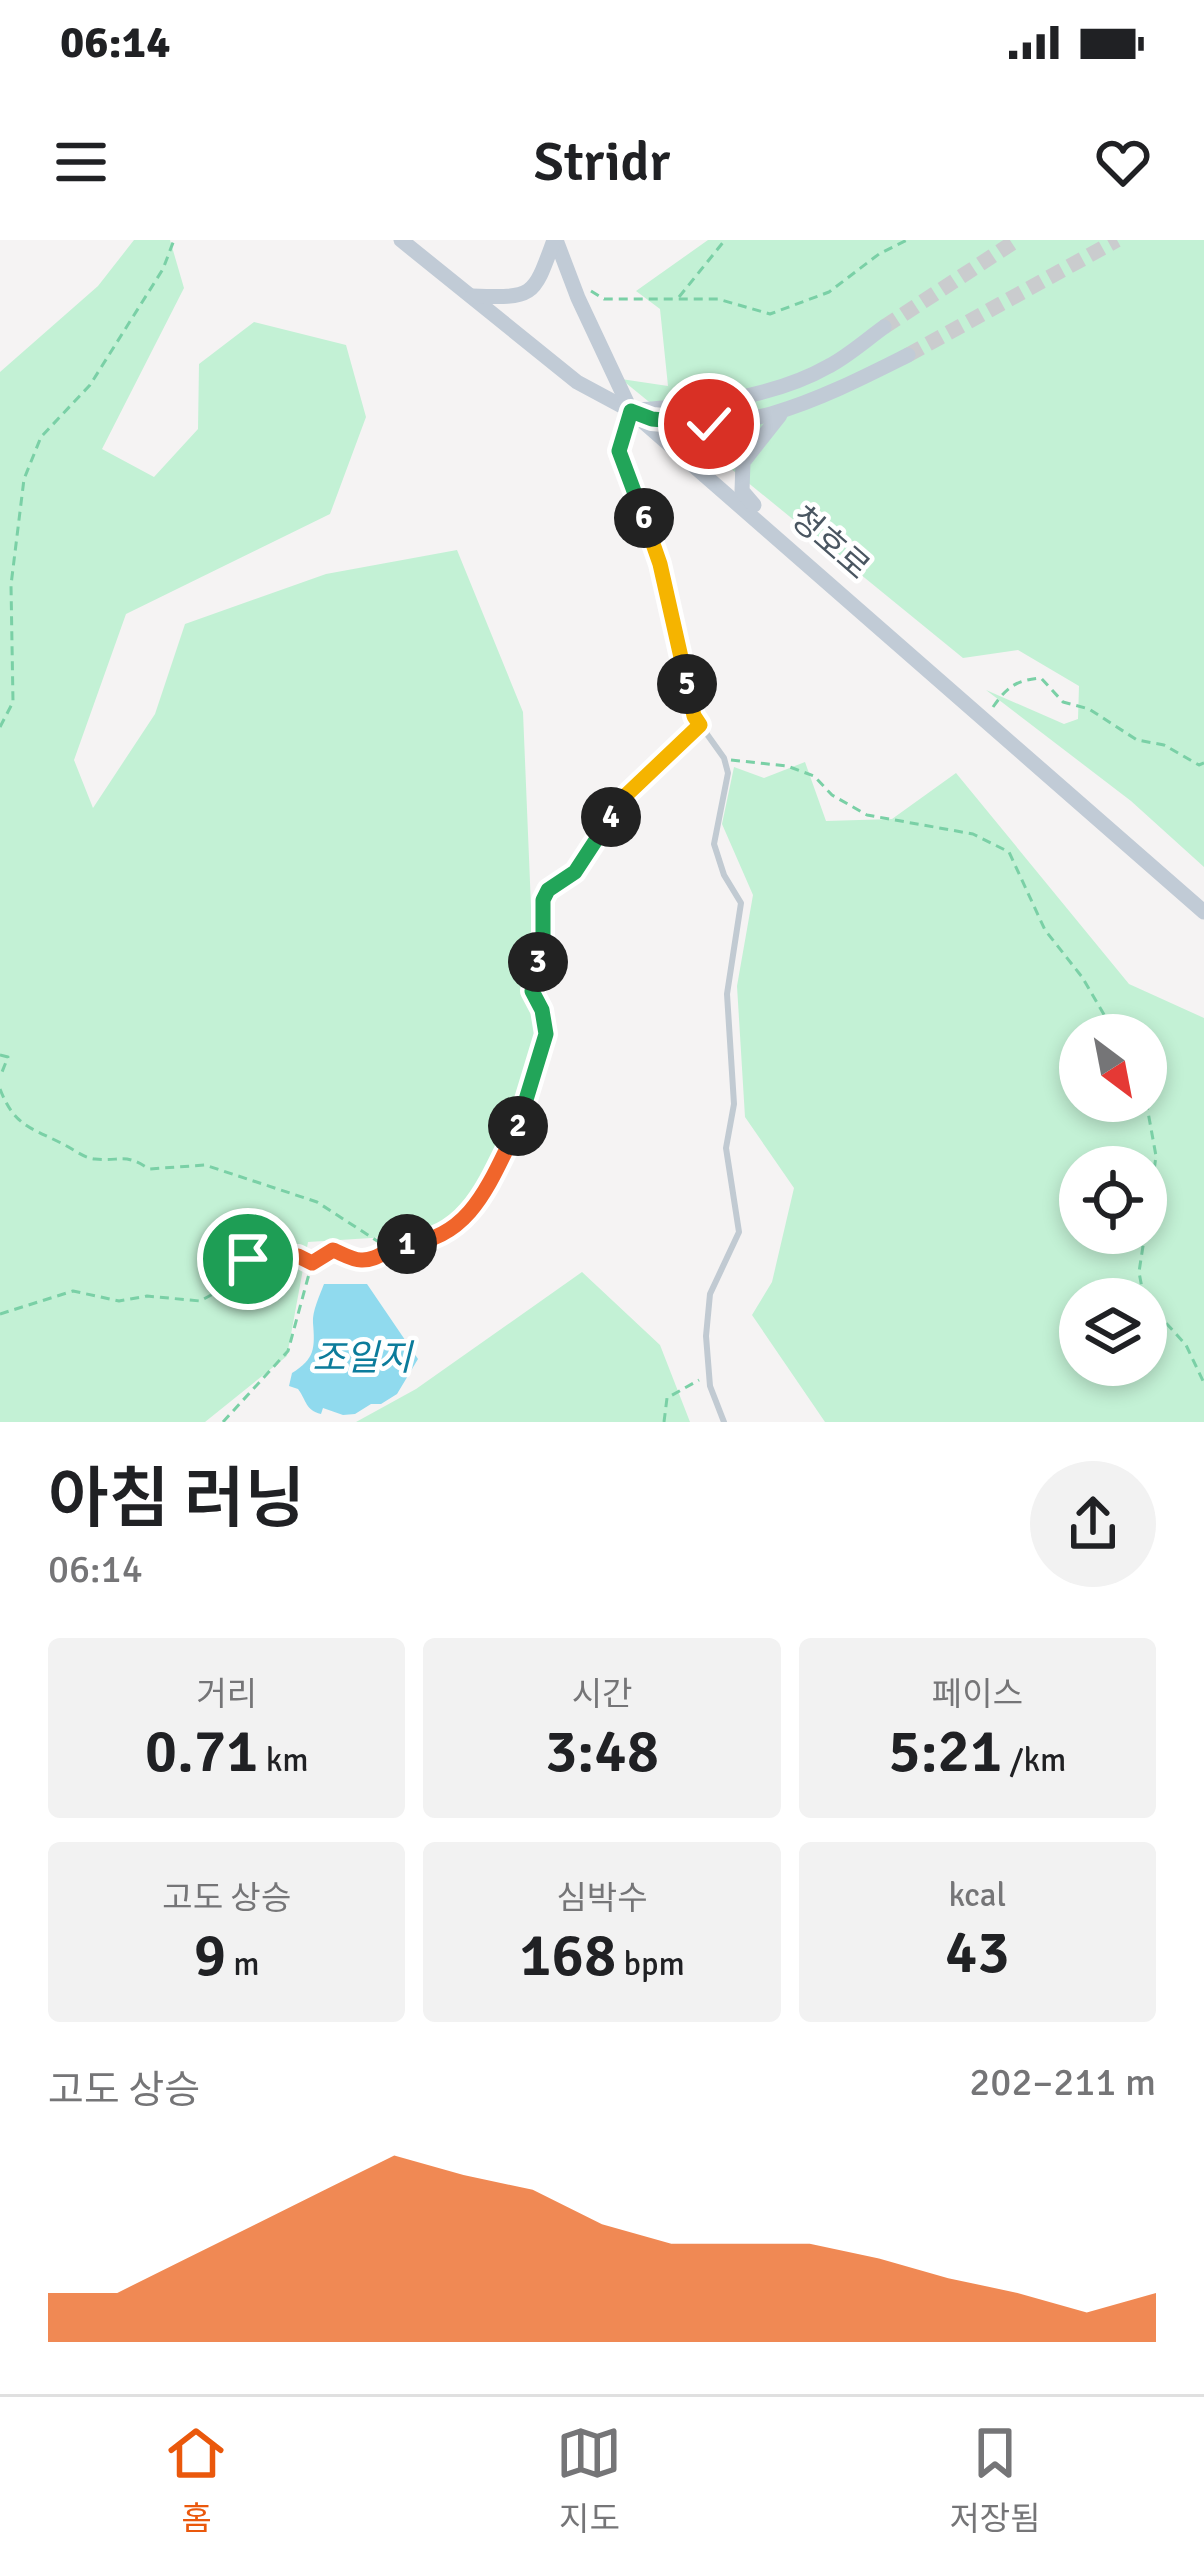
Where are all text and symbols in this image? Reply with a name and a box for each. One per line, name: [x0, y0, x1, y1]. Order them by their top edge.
text: 06:14: [60, 15, 170, 70]
icon: menu: [48, 129, 114, 195]
text: Stridr: [534, 129, 670, 196]
icon: heart: [1090, 129, 1156, 195]
pin: [658, 373, 760, 475]
icon: check: [676, 391, 742, 457]
pin: 6: [614, 488, 674, 548]
text: 6: [635, 497, 653, 538]
street label: 청호로: [782, 498, 878, 588]
pin: 5: [657, 654, 717, 714]
text: 5: [678, 663, 696, 704]
pin: 4: [581, 787, 641, 847]
text: 4: [602, 796, 620, 837]
pin: 3: [508, 932, 568, 992]
text: 3: [529, 941, 547, 982]
north arrow: [1059, 1014, 1167, 1122]
map controls: [1059, 1014, 1167, 1386]
pin: 2: [488, 1096, 548, 1156]
text: 2: [509, 1105, 527, 1146]
button: locate: [1059, 1146, 1167, 1254]
pin: [197, 1208, 299, 1310]
pin: 1: [377, 1214, 437, 1274]
text: 1: [398, 1223, 416, 1264]
icon: arrive: [215, 1226, 281, 1292]
button: layers: [1059, 1278, 1167, 1386]
water label: 조일지: [312, 1336, 415, 1381]
text: 아침 러닝: [48, 1459, 305, 1540]
button: share: [1030, 1461, 1156, 1587]
text: 06:14: [48, 1545, 143, 1593]
text: 거리: [196, 1674, 257, 1715]
text: 시간: [572, 1674, 632, 1715]
text: 페이스: [932, 1674, 1023, 1715]
text: 0.71: [145, 1715, 258, 1789]
text: 3:48: [545, 1715, 659, 1789]
text: 5:21: [888, 1715, 1002, 1789]
text: km: [258, 1740, 309, 1781]
text: /km: [1002, 1740, 1066, 1781]
text: kcal: [948, 1875, 1006, 1916]
text: 고도 상승: [162, 1878, 291, 1919]
text: 심박수: [556, 1878, 648, 1919]
text: 43: [945, 1916, 1010, 1990]
text: 9: [194, 1919, 226, 1993]
text: 168: [519, 1919, 616, 1993]
text: m: [226, 1944, 260, 1985]
text: bpm: [616, 1944, 685, 1985]
text: 202–211 m: [969, 2058, 1156, 2106]
text: 고도 상승: [48, 2066, 200, 2114]
tab: 홈: [163, 2420, 229, 2540]
tab: 지도: [556, 2420, 622, 2540]
tab: 저장됨: [949, 2420, 1041, 2540]

